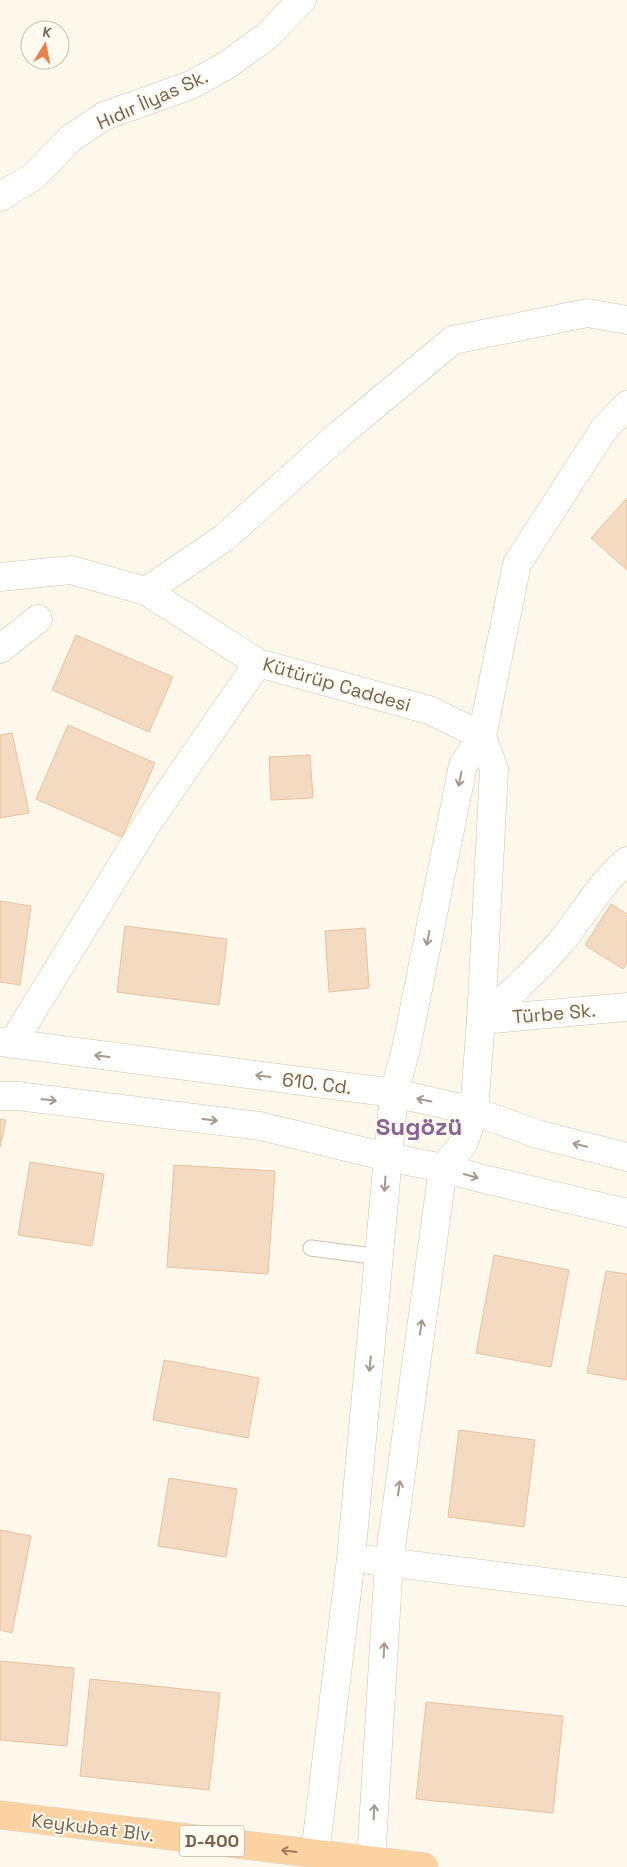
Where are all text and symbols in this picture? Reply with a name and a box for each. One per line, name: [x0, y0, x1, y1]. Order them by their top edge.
north arrow: [20, 20, 70, 70]
text: K: [41, 23, 53, 42]
street label: Hıdır İlyas Sk.: [93, 64, 212, 135]
street label: Kütürüp Caddesi: [260, 651, 414, 718]
one-way arrow: [454, 771, 464, 787]
one-way arrow: [423, 930, 432, 946]
street label: Türbe Sk.: [511, 997, 597, 1030]
one-way arrow: [94, 1050, 110, 1060]
street label: 610. Cd.: [281, 1067, 353, 1100]
one-way arrow: [256, 1071, 272, 1081]
one-way arrow: [40, 1095, 56, 1105]
one-way arrow: [416, 1095, 432, 1104]
district label: Sugözü: [376, 1111, 462, 1142]
one-way arrow: [201, 1115, 217, 1125]
one-way arrow: [572, 1140, 588, 1149]
one-way arrow: [463, 1171, 479, 1181]
one-way arrow: [381, 1176, 390, 1192]
one-way arrow: [416, 1319, 426, 1335]
one-way arrow: [365, 1355, 375, 1371]
one-way arrow: [394, 1480, 404, 1496]
one-way arrow: [379, 1642, 388, 1658]
one-way arrow: [369, 1804, 378, 1820]
street label: Keykubat Blv.: [30, 1808, 156, 1847]
road number: D-400: [180, 1825, 244, 1856]
one-way arrow: [281, 1846, 297, 1856]

